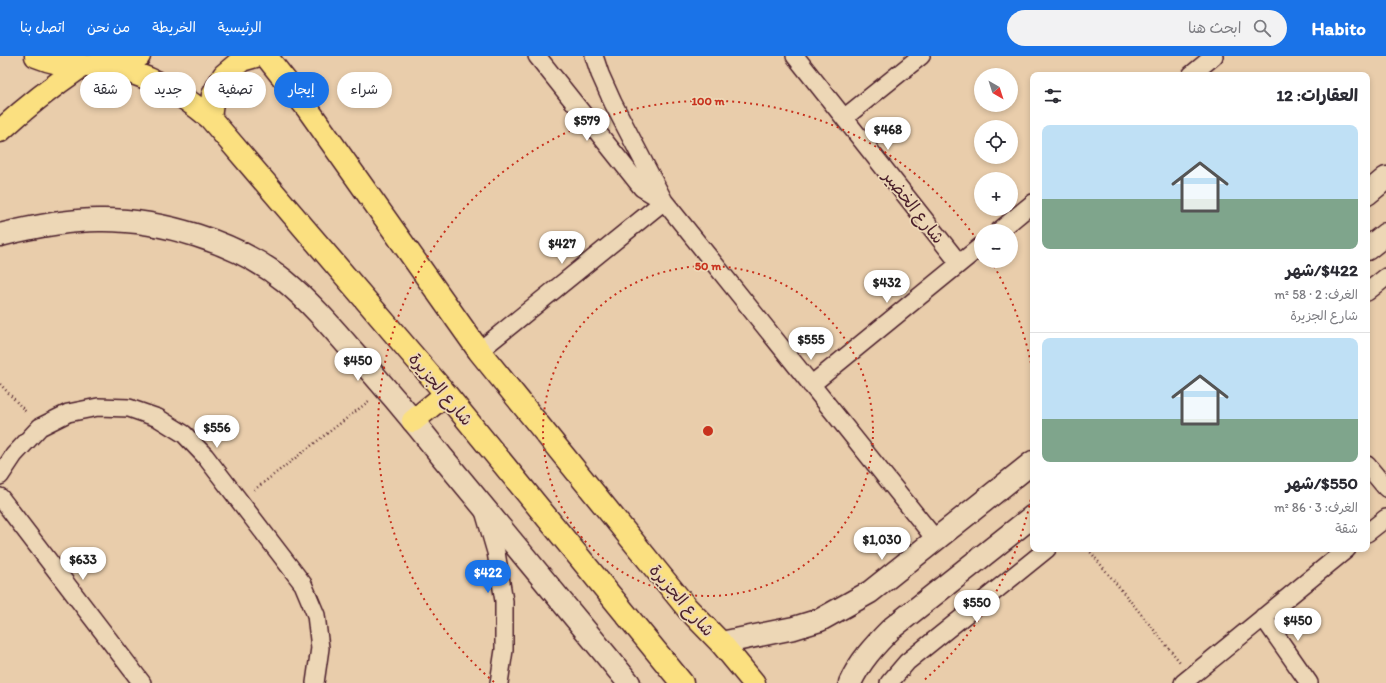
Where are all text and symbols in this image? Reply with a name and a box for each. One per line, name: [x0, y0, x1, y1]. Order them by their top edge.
search box: [1007, 10, 1287, 46]
icon: search: [1251, 17, 1273, 39]
text: Habito: [1311, 17, 1366, 40]
text: اتصل بنا: [20, 19, 65, 36]
text: من نحن: [87, 19, 130, 36]
text: الخريطة: [152, 19, 196, 36]
text: الرئيسية: [218, 19, 262, 36]
text: ابحث هنا: [1188, 19, 1241, 37]
north arrow: [974, 68, 1018, 112]
map controls: [974, 68, 1018, 268]
chip: شقة: [80, 72, 132, 108]
chip: جديد: [140, 72, 196, 108]
chip: تصفية: [204, 72, 266, 108]
chip: إيجار: [274, 72, 329, 108]
chip: شراء: [337, 72, 392, 108]
icon: filters: [1042, 85, 1064, 107]
text: العقارات: 12: [1276, 85, 1358, 105]
text: 100 m: [691, 94, 725, 108]
pin: $579: [563, 108, 611, 142]
text: $579: [574, 113, 600, 128]
pin: $468: [864, 117, 912, 151]
button: locate: [974, 120, 1018, 164]
text: $468: [874, 122, 902, 137]
icon: home: [1164, 151, 1236, 223]
street label: شارع الخضير: [877, 165, 949, 249]
button: +: [974, 172, 1018, 216]
button: −: [974, 224, 1018, 268]
pin: $427: [538, 231, 586, 265]
text: $427: [548, 236, 576, 251]
text: 50 m: [695, 259, 722, 273]
text: $422/شهر: [1286, 260, 1358, 280]
pin: $432: [863, 270, 911, 304]
text: $432: [873, 275, 901, 290]
text: الغرف: 2 · 58 m²: [1274, 287, 1358, 302]
text: شارع الجزيرة: [1290, 308, 1358, 323]
pin: $555: [787, 327, 835, 361]
text: $555: [797, 332, 825, 347]
pin: $450: [334, 348, 382, 382]
street label: شارع الجزيرة: [403, 349, 477, 431]
text: $450: [343, 353, 373, 368]
icon: home: [1164, 364, 1236, 436]
pin: $556: [193, 415, 241, 449]
text: $556: [203, 420, 231, 435]
centre of rings: [701, 424, 715, 438]
text: $550/شهر: [1286, 473, 1358, 493]
text: الغرف: 3 · 86 m²: [1274, 500, 1358, 515]
text: شقة: [1335, 521, 1358, 536]
pin: $1,030: [849, 527, 915, 561]
text: $1,030: [863, 532, 901, 547]
pin: $633: [59, 547, 107, 581]
text: $633: [69, 552, 97, 567]
pin: $422: [464, 560, 512, 594]
street label: شارع الجزيرة: [644, 560, 719, 641]
text: $422: [474, 565, 502, 580]
pin: $550: [953, 590, 1001, 624]
text: $550: [963, 595, 991, 610]
pin: $450: [1274, 608, 1322, 642]
text: $450: [1283, 613, 1313, 628]

